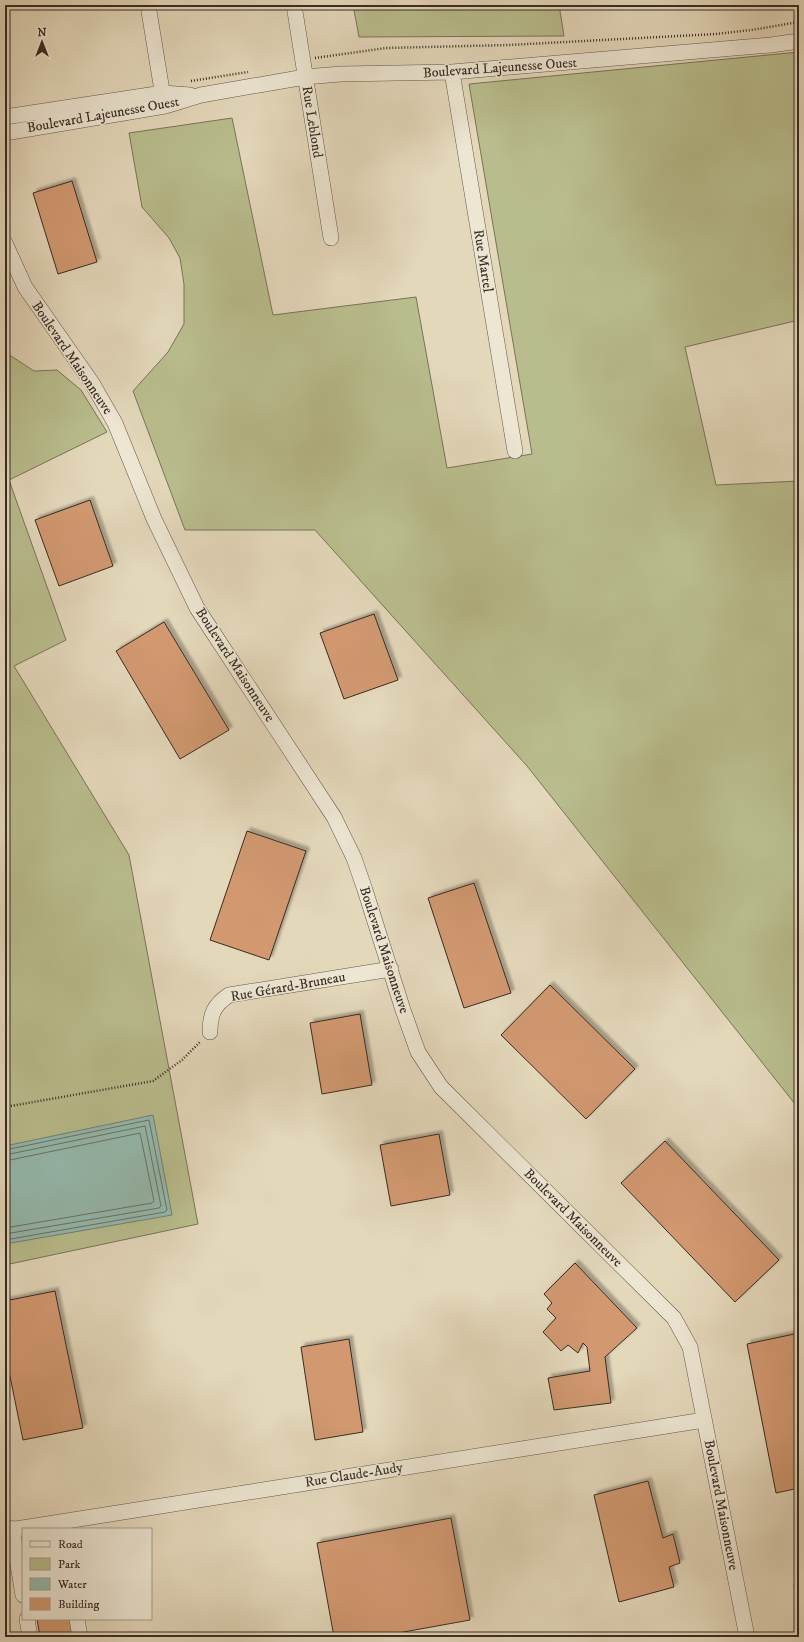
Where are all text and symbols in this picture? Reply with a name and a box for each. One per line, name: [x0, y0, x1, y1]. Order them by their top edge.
north arrow: [22, 22, 62, 62]
text: N: [37, 26, 47, 40]
street label: Boulevard Lajeunesse Ouest: [422, 54, 578, 82]
street label: Rue Leblond: [297, 85, 327, 159]
street label: Boulevard Lajeunesse Ouest: [25, 93, 181, 137]
street label: Rue Martel: [469, 228, 497, 294]
street label: Boulevard Maisonneuve: [27, 298, 117, 418]
street label: Boulevard Maisonneuve: [191, 605, 279, 726]
street label: Boulevard Maisonneuve: [355, 884, 413, 1016]
street label: Rue Gérard-Bruneau: [229, 968, 347, 1006]
street label: Boulevard Maisonneuve: [520, 1165, 626, 1271]
street label: Boulevard Maisonneuve: [700, 1438, 743, 1572]
street label: Rue Claude-Audy: [304, 1458, 405, 1492]
legend: [22, 1528, 152, 1620]
text: Road: [58, 1537, 83, 1552]
text: Park: [58, 1557, 80, 1572]
text: Water: [57, 1577, 87, 1592]
text: Building: [58, 1597, 99, 1612]

